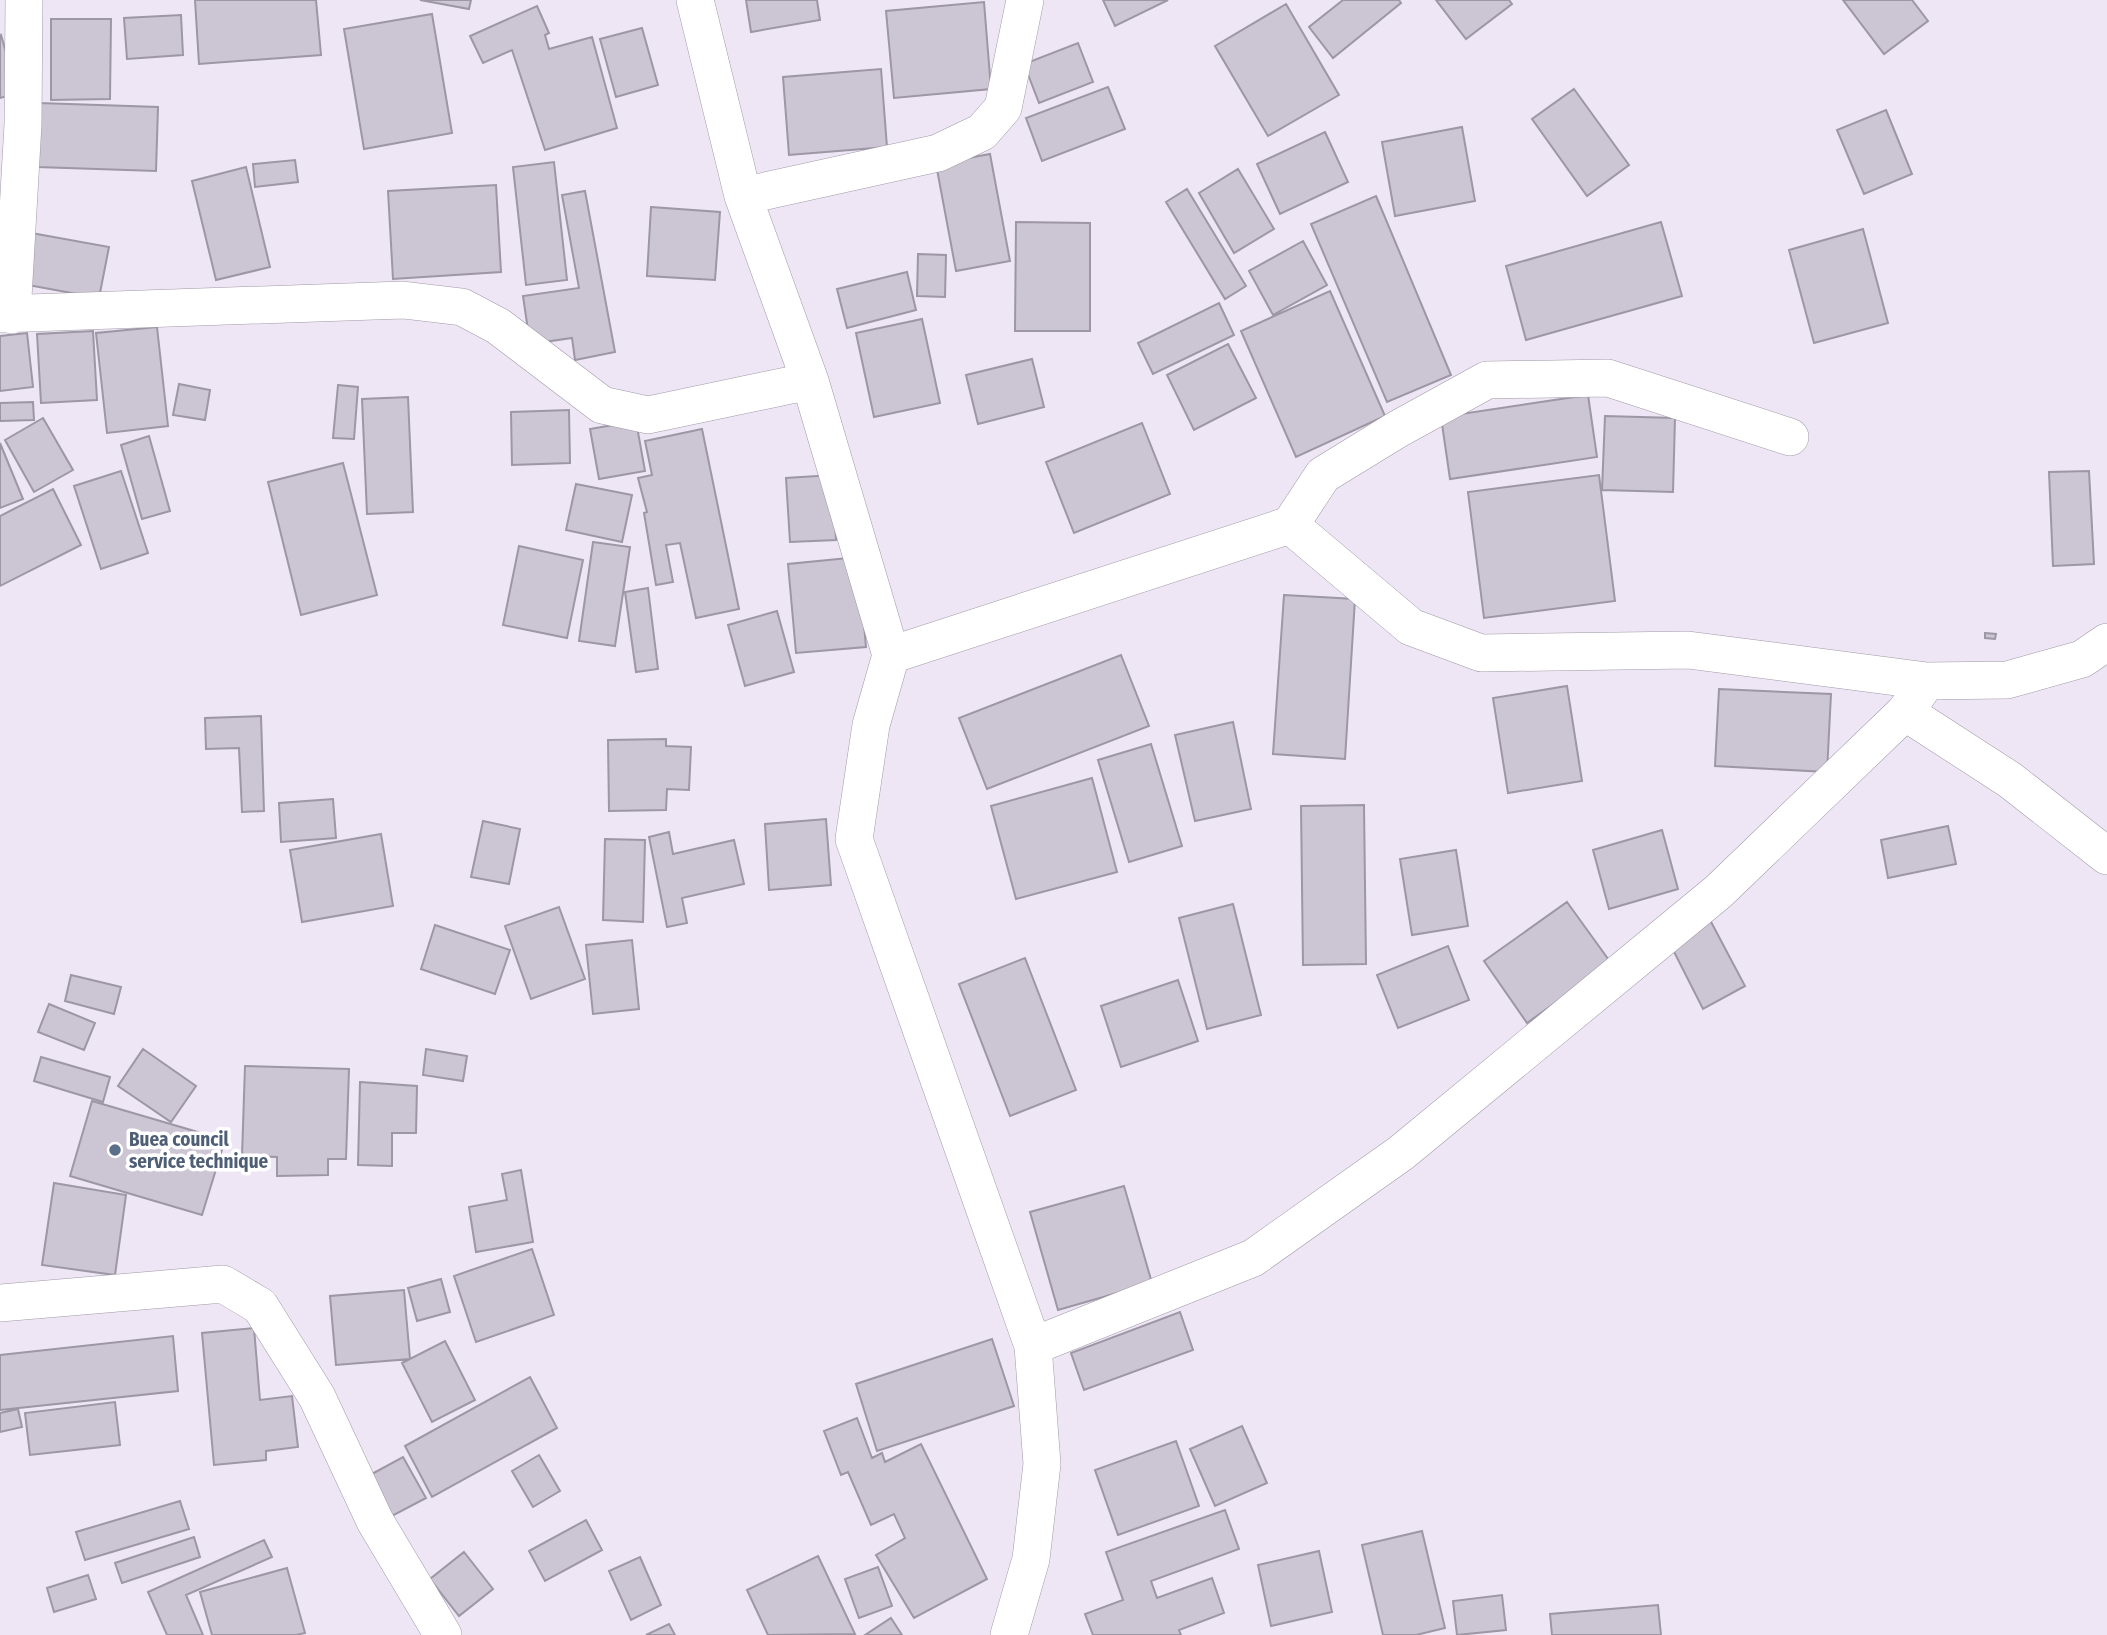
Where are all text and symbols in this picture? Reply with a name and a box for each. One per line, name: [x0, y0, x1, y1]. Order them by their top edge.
place label: Buea council service technique: [129, 1128, 269, 1173]
marker: Buea council service technique: [107, 1142, 123, 1158]

